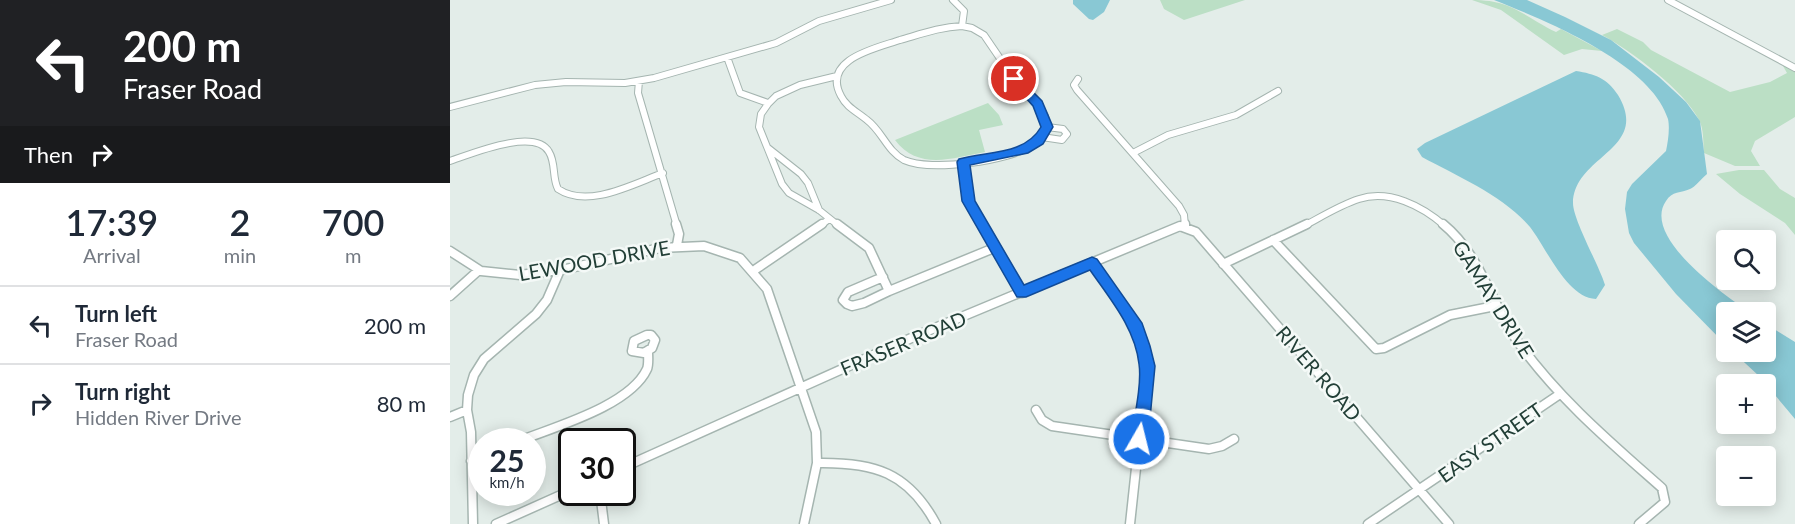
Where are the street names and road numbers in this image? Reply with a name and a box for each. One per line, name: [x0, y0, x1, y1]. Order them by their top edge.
street label: LEWOOD DRIVE: [517, 235, 671, 285]
street label: GAMAY DRIVE: [1448, 236, 1540, 362]
street label: FRASER ROAD: [837, 306, 969, 380]
street label: RIVER ROAD: [1271, 321, 1367, 425]
street label: EASY STREET: [1433, 397, 1547, 487]

